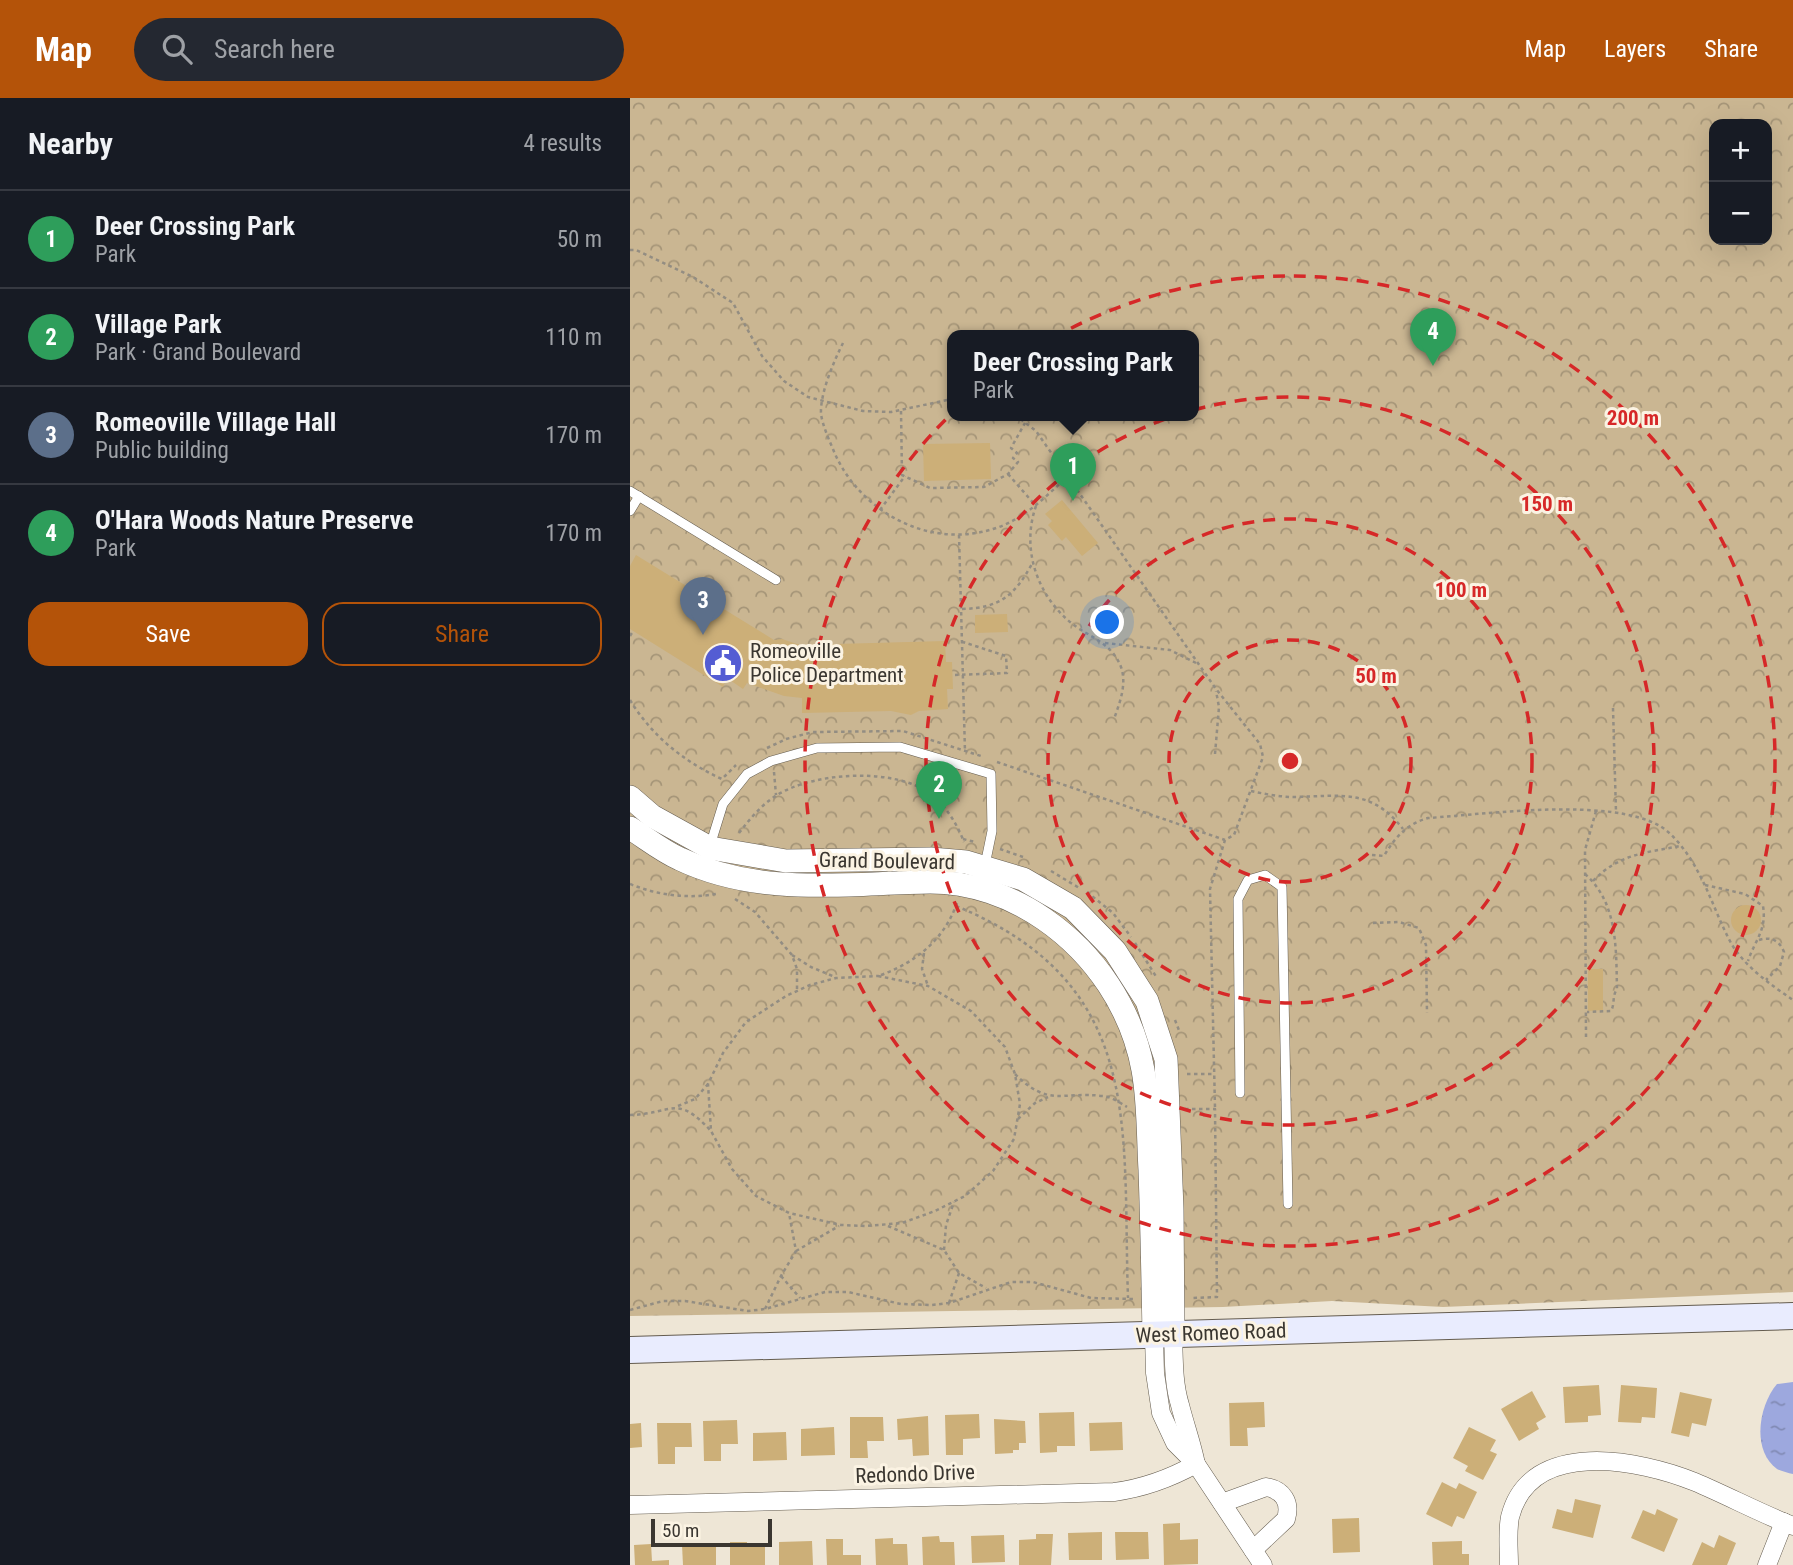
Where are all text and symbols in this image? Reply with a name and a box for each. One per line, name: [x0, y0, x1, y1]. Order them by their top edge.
search box: [134, 18, 624, 81]
text: Map: [35, 30, 92, 69]
icon: search: [158, 30, 196, 68]
text: Search here: [214, 34, 335, 64]
text: Map: [1525, 35, 1566, 63]
text: Layers: [1604, 35, 1666, 63]
text: Share: [1704, 35, 1758, 63]
map controls: [1709, 119, 1772, 245]
button: +: [1709, 119, 1772, 182]
text: Nearby: [28, 126, 113, 161]
text: 4 results: [524, 130, 602, 157]
button: −: [1709, 182, 1772, 245]
text: Deer Crossing Park: [95, 211, 295, 241]
text: 1: [45, 226, 57, 253]
text: 50 m: [557, 226, 602, 253]
text: Park: [95, 241, 136, 268]
pin: 4: [1410, 308, 1456, 366]
text: Village Park: [95, 309, 221, 339]
text: 2: [45, 324, 57, 351]
text: 110 m: [545, 324, 602, 351]
popup: [947, 330, 1199, 421]
text: Park · Grand Boulevard: [95, 339, 301, 366]
text: Deer Crossing Park: [973, 347, 1173, 377]
text: Park: [973, 377, 1014, 404]
text: 200 m: [1607, 406, 1659, 430]
text: Romeoville Village Hall: [95, 407, 336, 437]
text: 3: [45, 422, 57, 449]
text: 170 m: [545, 422, 602, 449]
text: Public building: [95, 437, 229, 464]
pin: 1: [1050, 443, 1096, 501]
text: 150 m: [1521, 492, 1573, 516]
text: O'Hara Woods Nature Preserve: [95, 505, 414, 535]
text: 4: [45, 520, 57, 547]
text: 170 m: [545, 520, 602, 547]
text: Park: [95, 535, 136, 562]
pin: 3: [680, 577, 726, 635]
text: 100 m: [1435, 578, 1487, 602]
button: Save: [28, 602, 308, 666]
button: Share: [322, 602, 602, 666]
your location: [1090, 605, 1124, 639]
place label: Romeoville Police Department: [750, 639, 903, 687]
public building icon: Romeoville Police Department: [702, 642, 744, 684]
text: 50 m: [1355, 664, 1397, 688]
centre of rings: [1278, 749, 1302, 773]
pin: 2: [916, 761, 962, 819]
street label: Grand Boulevard: [819, 848, 955, 874]
street label: West Romeo Road: [1135, 1318, 1287, 1348]
street label: Redondo Drive: [855, 1460, 975, 1488]
scale bar: [651, 1516, 772, 1548]
text: 50 m: [662, 1519, 699, 1542]

